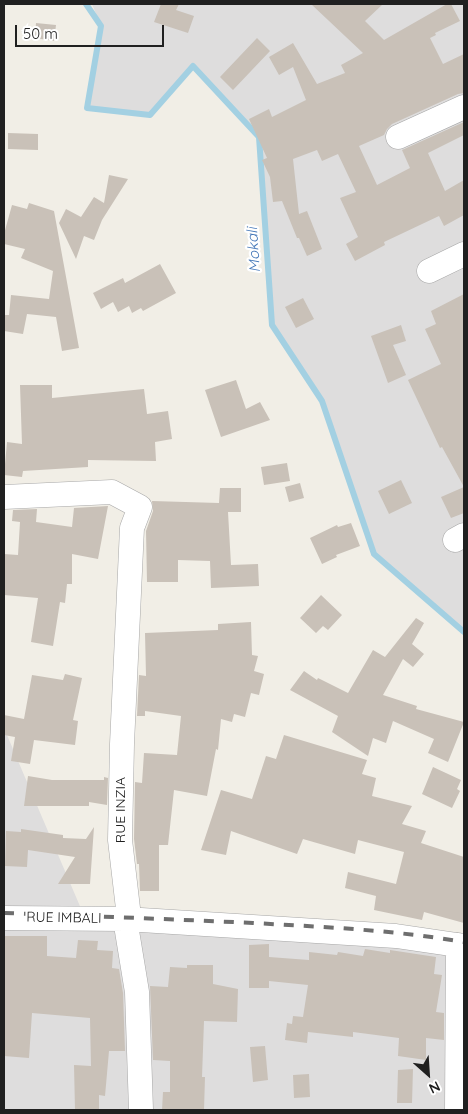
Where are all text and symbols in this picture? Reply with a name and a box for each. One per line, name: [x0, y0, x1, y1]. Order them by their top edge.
scale bar: [18, 15, 166, 47]
text: 50 m: [23, 24, 58, 43]
water label: Mokali: [243, 227, 265, 273]
street label: RUE INZIA: [113, 777, 129, 843]
street label: RUE IMBALI: [26, 909, 102, 927]
north arrow: [403, 1049, 453, 1099]
text: N: [426, 1077, 443, 1098]

